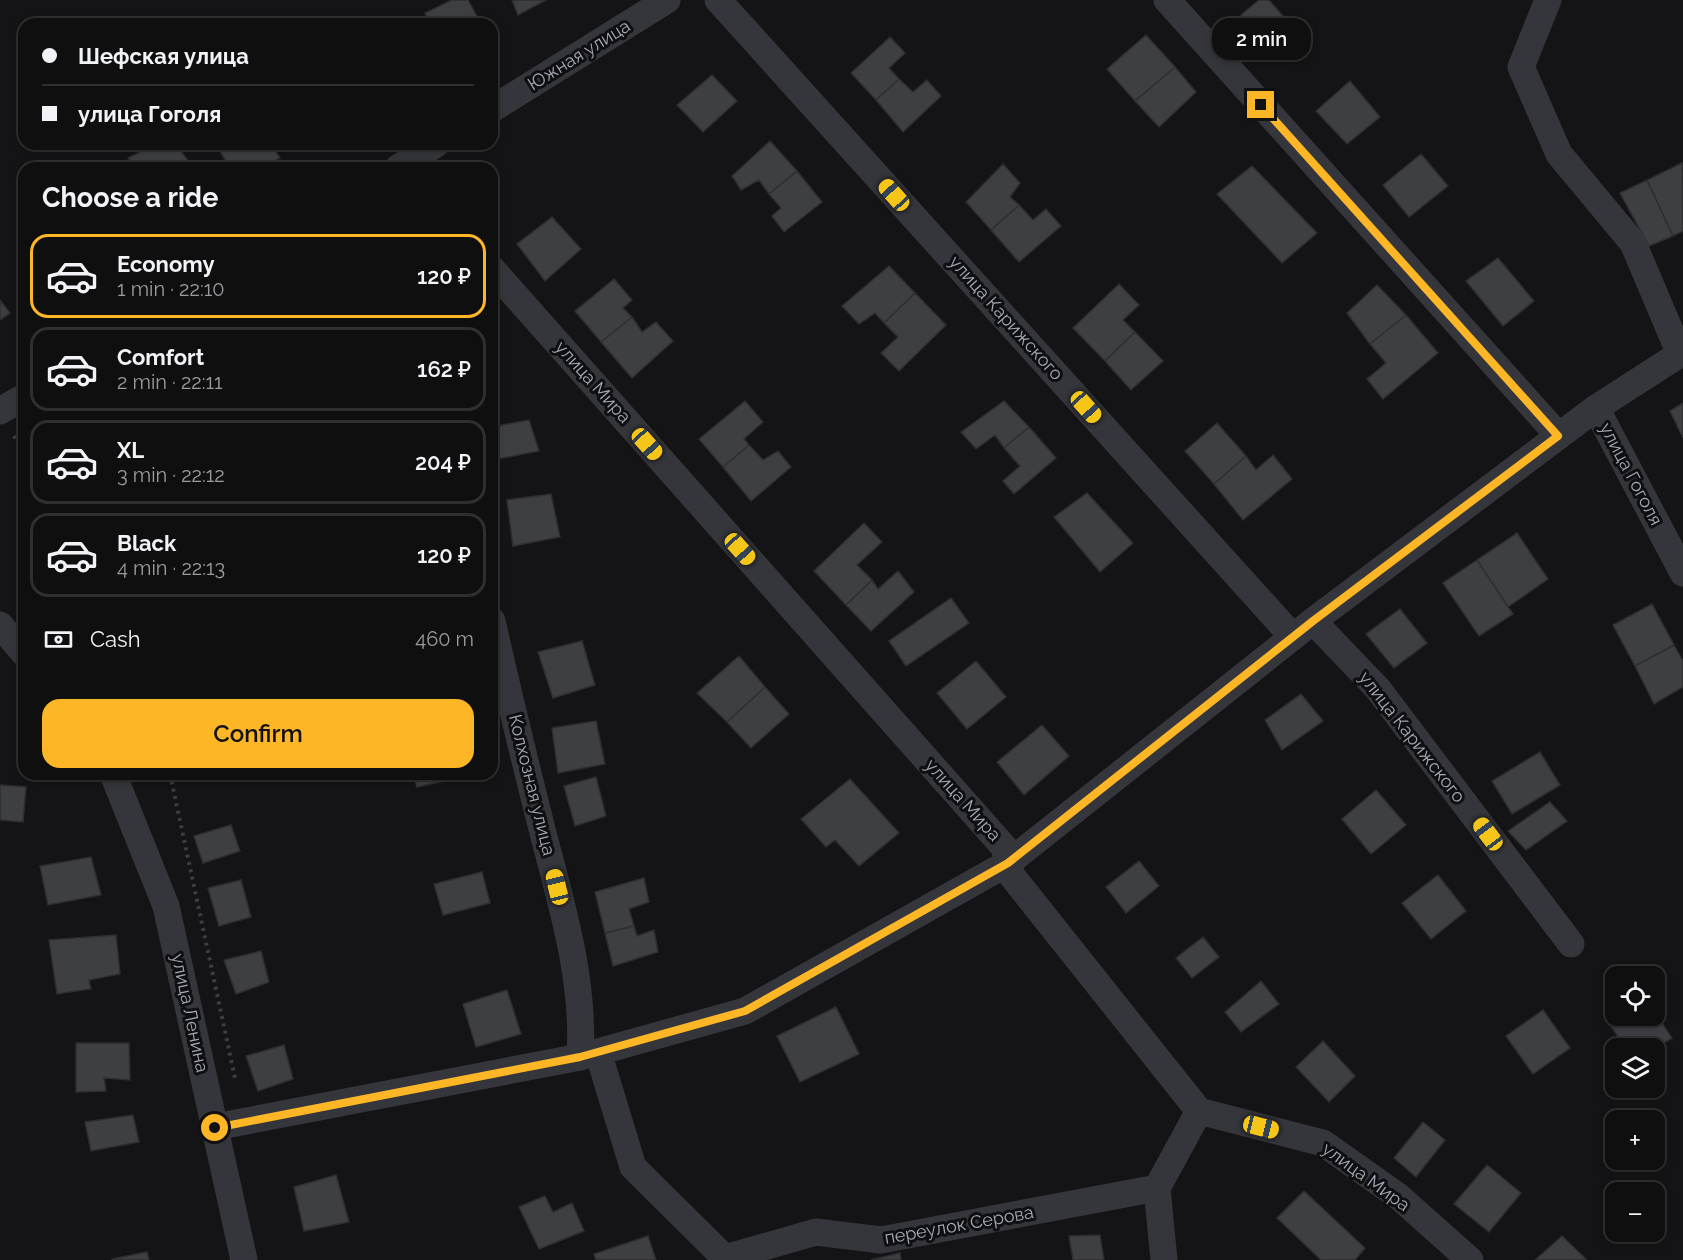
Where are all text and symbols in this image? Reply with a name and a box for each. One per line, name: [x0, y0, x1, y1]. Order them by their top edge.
street label: Южная улица: [524, 15, 634, 94]
callout: 2 min: [1212, 18, 1310, 60]
text: 2 min: [1236, 27, 1287, 51]
text: Шефская улица: [78, 43, 249, 69]
route end: [1247, 91, 1274, 118]
text: улица Гоголя: [78, 101, 221, 127]
car: [875, 176, 913, 214]
text: Choose a ride: [42, 182, 218, 213]
icon: car: [45, 249, 99, 303]
text: Economy: [117, 251, 215, 277]
street label: улица Карижского: [945, 251, 1068, 384]
text: 120 ₽: [417, 263, 471, 289]
text: 1 min · 22:10: [117, 277, 224, 301]
street label: улица Мира: [551, 336, 636, 427]
icon: car: [45, 342, 99, 396]
text: Comfort: [117, 344, 204, 370]
text: 162 ₽: [417, 356, 471, 382]
text: 2 min · 22:11: [117, 370, 223, 394]
car: [1067, 388, 1105, 426]
street label: улица Гоголя: [1596, 419, 1667, 529]
car: [628, 425, 666, 463]
icon: car: [45, 435, 99, 489]
text: XL: [117, 437, 144, 463]
text: 204 ₽: [415, 449, 471, 475]
text: 3 min · 22:12: [117, 463, 225, 487]
icon: car: [45, 528, 99, 582]
text: Black: [117, 530, 176, 556]
car: [721, 530, 759, 568]
text: 120 ₽: [417, 542, 471, 568]
text: 4 min · 22:13: [117, 556, 225, 580]
icon: cash: [42, 623, 75, 656]
text: Cash: [90, 626, 141, 652]
text: 460 m: [415, 627, 474, 651]
street label: улица Карижского: [1355, 667, 1470, 807]
button: Confirm: [42, 699, 474, 768]
street label: Колхозная улица: [505, 712, 560, 858]
street label: улица Мира: [921, 754, 1006, 845]
car: [1470, 814, 1506, 854]
car: [544, 867, 570, 907]
street label: улица Ленина: [168, 952, 213, 1074]
map controls: [1605, 966, 1665, 1242]
button: locate: [1605, 966, 1665, 1026]
button: layers: [1605, 1038, 1665, 1098]
button: +: [1605, 1110, 1665, 1170]
route start: [201, 1114, 228, 1141]
car: [1241, 1114, 1281, 1140]
street label: улица Мира: [1318, 1138, 1414, 1215]
button: −: [1605, 1182, 1665, 1242]
street label: переулок Серова: [883, 1201, 1035, 1248]

